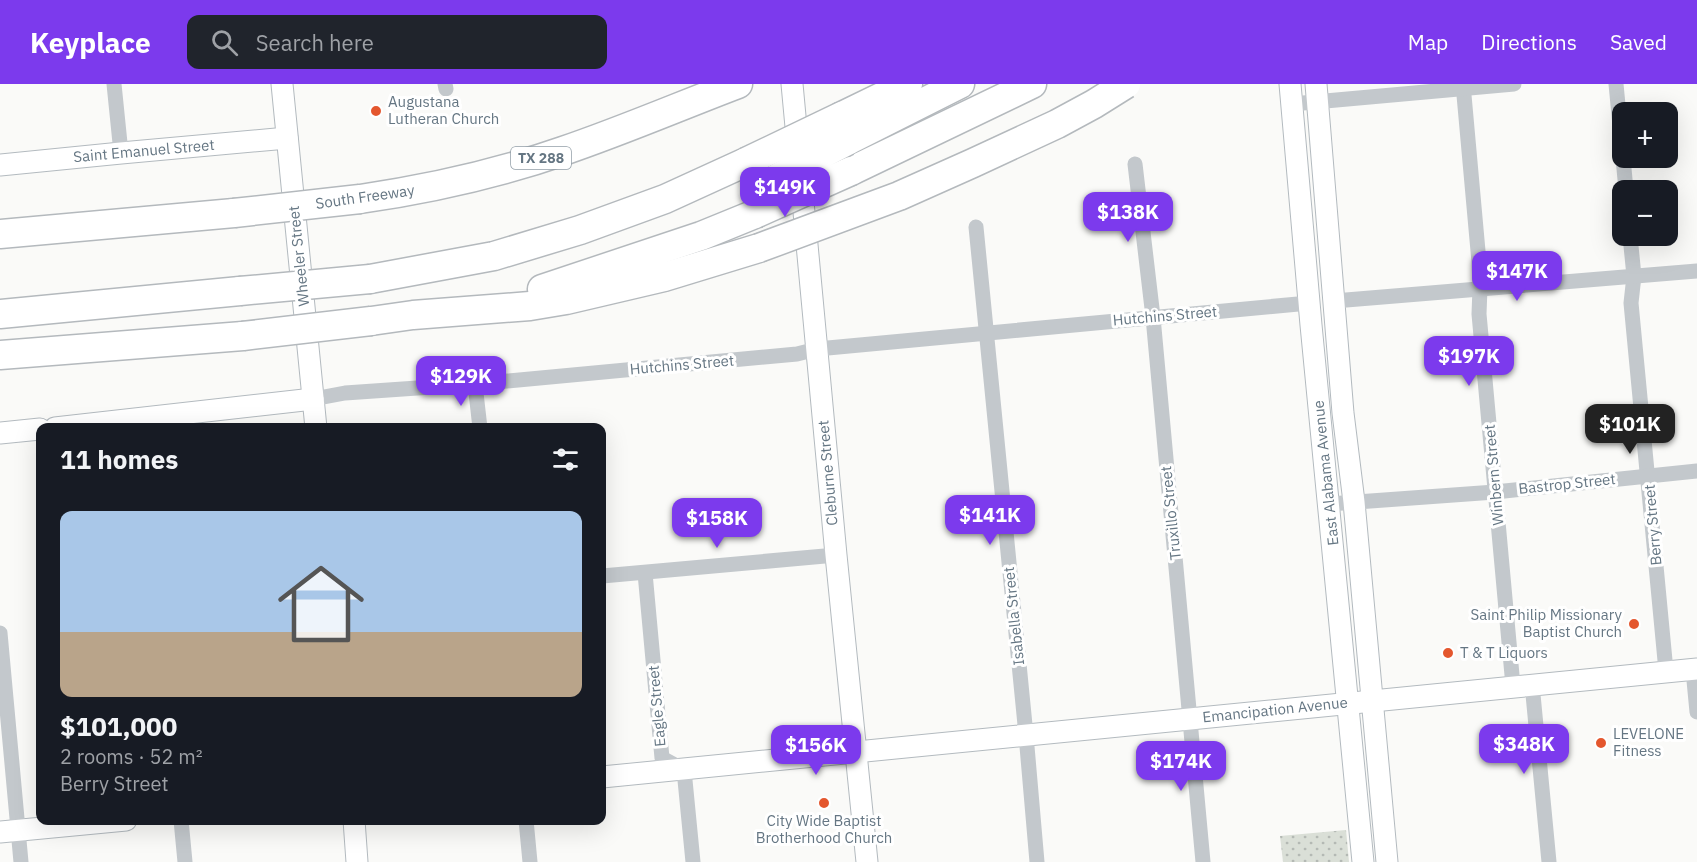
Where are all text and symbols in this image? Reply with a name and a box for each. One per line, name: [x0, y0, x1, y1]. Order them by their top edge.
search box: [187, 15, 607, 69]
text: Keyplace: [30, 24, 151, 61]
icon: search: [208, 26, 241, 59]
text: Search here: [256, 28, 374, 57]
text: Map: [1408, 28, 1448, 56]
text: Directions: [1481, 28, 1577, 56]
text: Saved: [1610, 28, 1667, 56]
place label: Augustana Lutheran Church: [388, 92, 499, 128]
map controls: [1612, 102, 1678, 246]
button: +: [1612, 102, 1678, 168]
marker: Augustana Lutheran Church: [369, 104, 383, 118]
street label: Saint Emanuel Street: [73, 135, 215, 166]
road number: TX 288: [511, 147, 571, 169]
pin: $149K: [743, 167, 827, 218]
text: $149K: [754, 173, 816, 200]
street label: South Freeway: [314, 180, 416, 213]
button: −: [1612, 180, 1678, 246]
pin: $138K: [1086, 192, 1170, 243]
text: $138K: [1097, 198, 1159, 225]
street label: Wheeler Street: [284, 205, 313, 307]
pin: $147K: [1475, 251, 1559, 302]
text: $147K: [1486, 257, 1548, 284]
street label: Hutchins Street: [1112, 301, 1218, 330]
pin: $197K: [1427, 336, 1511, 387]
text: $197K: [1438, 342, 1500, 369]
street label: Hutchins Street: [629, 350, 735, 379]
pin: $129K: [419, 356, 503, 407]
text: $129K: [430, 362, 492, 389]
street label: East Alabama Avenue: [1308, 400, 1343, 547]
pin: $101K: [1588, 404, 1672, 455]
text: $101K: [1599, 410, 1661, 437]
street label: Cleburne Street: [813, 420, 842, 527]
street label: Winbern Street: [1480, 424, 1507, 526]
text: 11 homes: [60, 442, 178, 476]
icon: filters: [549, 443, 582, 476]
street label: Truxillo Street: [1156, 465, 1185, 561]
street label: Bastrop Street: [1517, 469, 1616, 498]
street label: Berry Street: [1639, 484, 1666, 566]
pin: $141K: [948, 495, 1032, 546]
pin: $158K: [675, 498, 759, 549]
text: $141K: [959, 501, 1021, 528]
text: $158K: [686, 504, 748, 531]
icon: home: [267, 550, 375, 658]
street label: Isabella Street: [999, 566, 1028, 666]
place label: Saint Philip Missionary Baptist Church: [1470, 605, 1623, 641]
marker: Saint Philip Missionary Baptist Church: [1627, 617, 1641, 631]
place label: T & T Liquors: [1460, 643, 1548, 662]
marker: T & T Liquors: [1441, 646, 1455, 660]
street label: Eagle Street: [643, 665, 670, 748]
street label: Emancipation Avenue: [1201, 692, 1349, 727]
text: $101,000: [60, 709, 177, 743]
pin: $348K: [1482, 724, 1566, 775]
place label: LEVELONE Fitness: [1613, 724, 1684, 760]
pin: $156K: [774, 725, 858, 776]
text: $348K: [1493, 730, 1555, 757]
text: $156K: [785, 731, 847, 758]
marker: LEVELONE Fitness: [1594, 736, 1608, 750]
pin: $174K: [1139, 741, 1223, 792]
text: 2 rooms · 52 m²: [60, 743, 203, 770]
text: $174K: [1150, 747, 1212, 774]
text: Berry Street: [60, 770, 168, 797]
marker: City Wide Baptist Brotherhood Church: [817, 796, 831, 810]
place label: City Wide Baptist Brotherhood Church: [756, 811, 892, 847]

